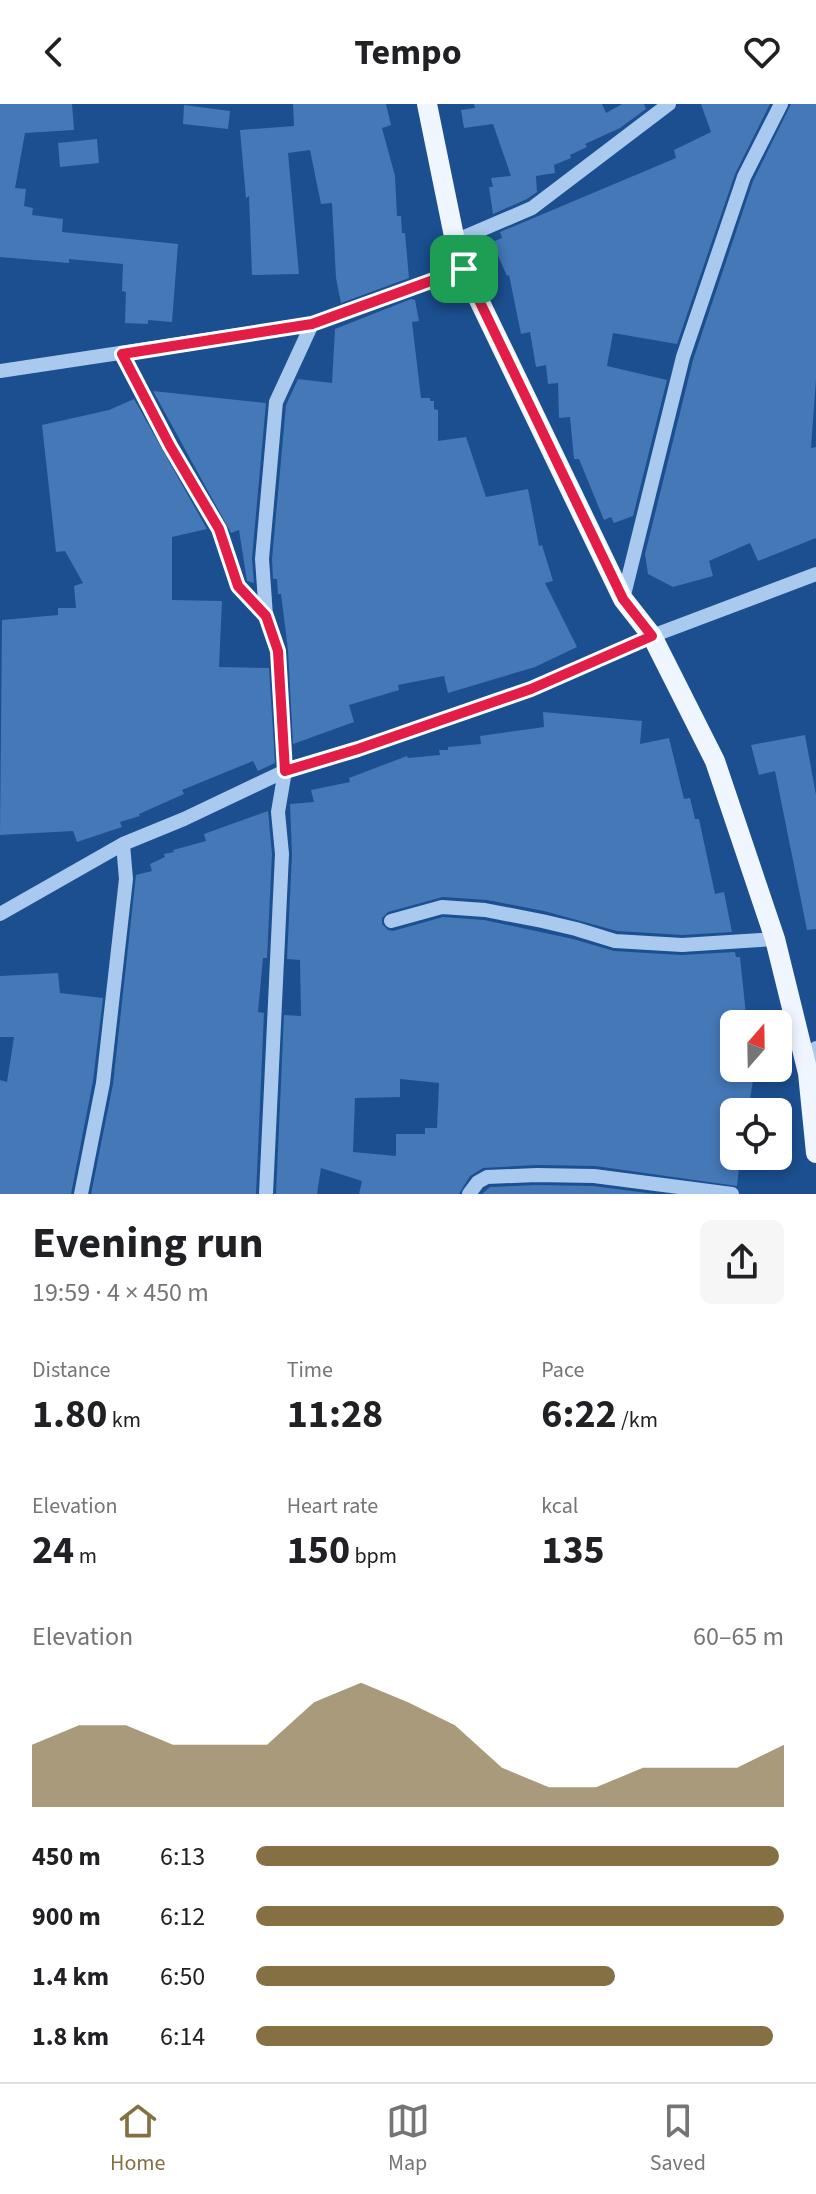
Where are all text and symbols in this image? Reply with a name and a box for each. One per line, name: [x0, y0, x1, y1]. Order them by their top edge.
text: Tempo: [354, 27, 462, 78]
icon: back: [32, 30, 76, 74]
icon: heart: [740, 30, 784, 74]
pin: [430, 235, 498, 303]
icon: arrive: [442, 247, 486, 291]
north arrow: [720, 1010, 792, 1082]
map controls: [720, 1010, 792, 1170]
button: locate: [720, 1098, 792, 1170]
text: Evening run: [32, 1212, 264, 1275]
button: share: [700, 1220, 784, 1304]
text: 19:59 · 4 × 450 m: [32, 1274, 209, 1311]
text: Distance: [32, 1354, 110, 1386]
text: Time: [287, 1354, 333, 1386]
text: Pace: [541, 1354, 584, 1386]
text: 1.80: [32, 1386, 107, 1443]
text: 11:28: [287, 1386, 383, 1443]
text: 6:22: [541, 1386, 617, 1443]
text: km: [107, 1404, 141, 1436]
text: /km: [617, 1404, 658, 1436]
text: Elevation: [32, 1490, 118, 1522]
text: Heart rate: [287, 1490, 378, 1522]
text: kcal: [541, 1490, 578, 1522]
text: 24: [32, 1522, 74, 1579]
text: 150: [287, 1522, 350, 1579]
text: 135: [541, 1522, 605, 1579]
text: m: [74, 1540, 97, 1572]
text: bpm: [350, 1540, 397, 1572]
text: Elevation: [32, 1618, 133, 1655]
text: 60–65 m: [693, 1618, 784, 1655]
text: 450 m: [32, 1838, 101, 1875]
text: 6:13: [160, 1838, 205, 1875]
text: 900 m: [32, 1898, 101, 1935]
text: 6:12: [160, 1898, 205, 1935]
text: 1.4 km: [32, 1958, 109, 1995]
text: 6:50: [160, 1958, 205, 1995]
text: 1.8 km: [32, 2018, 109, 2055]
text: 6:14: [160, 2018, 205, 2055]
tab: Home: [110, 2099, 165, 2179]
tab: Map: [386, 2099, 430, 2179]
tab: Saved: [650, 2099, 706, 2179]

